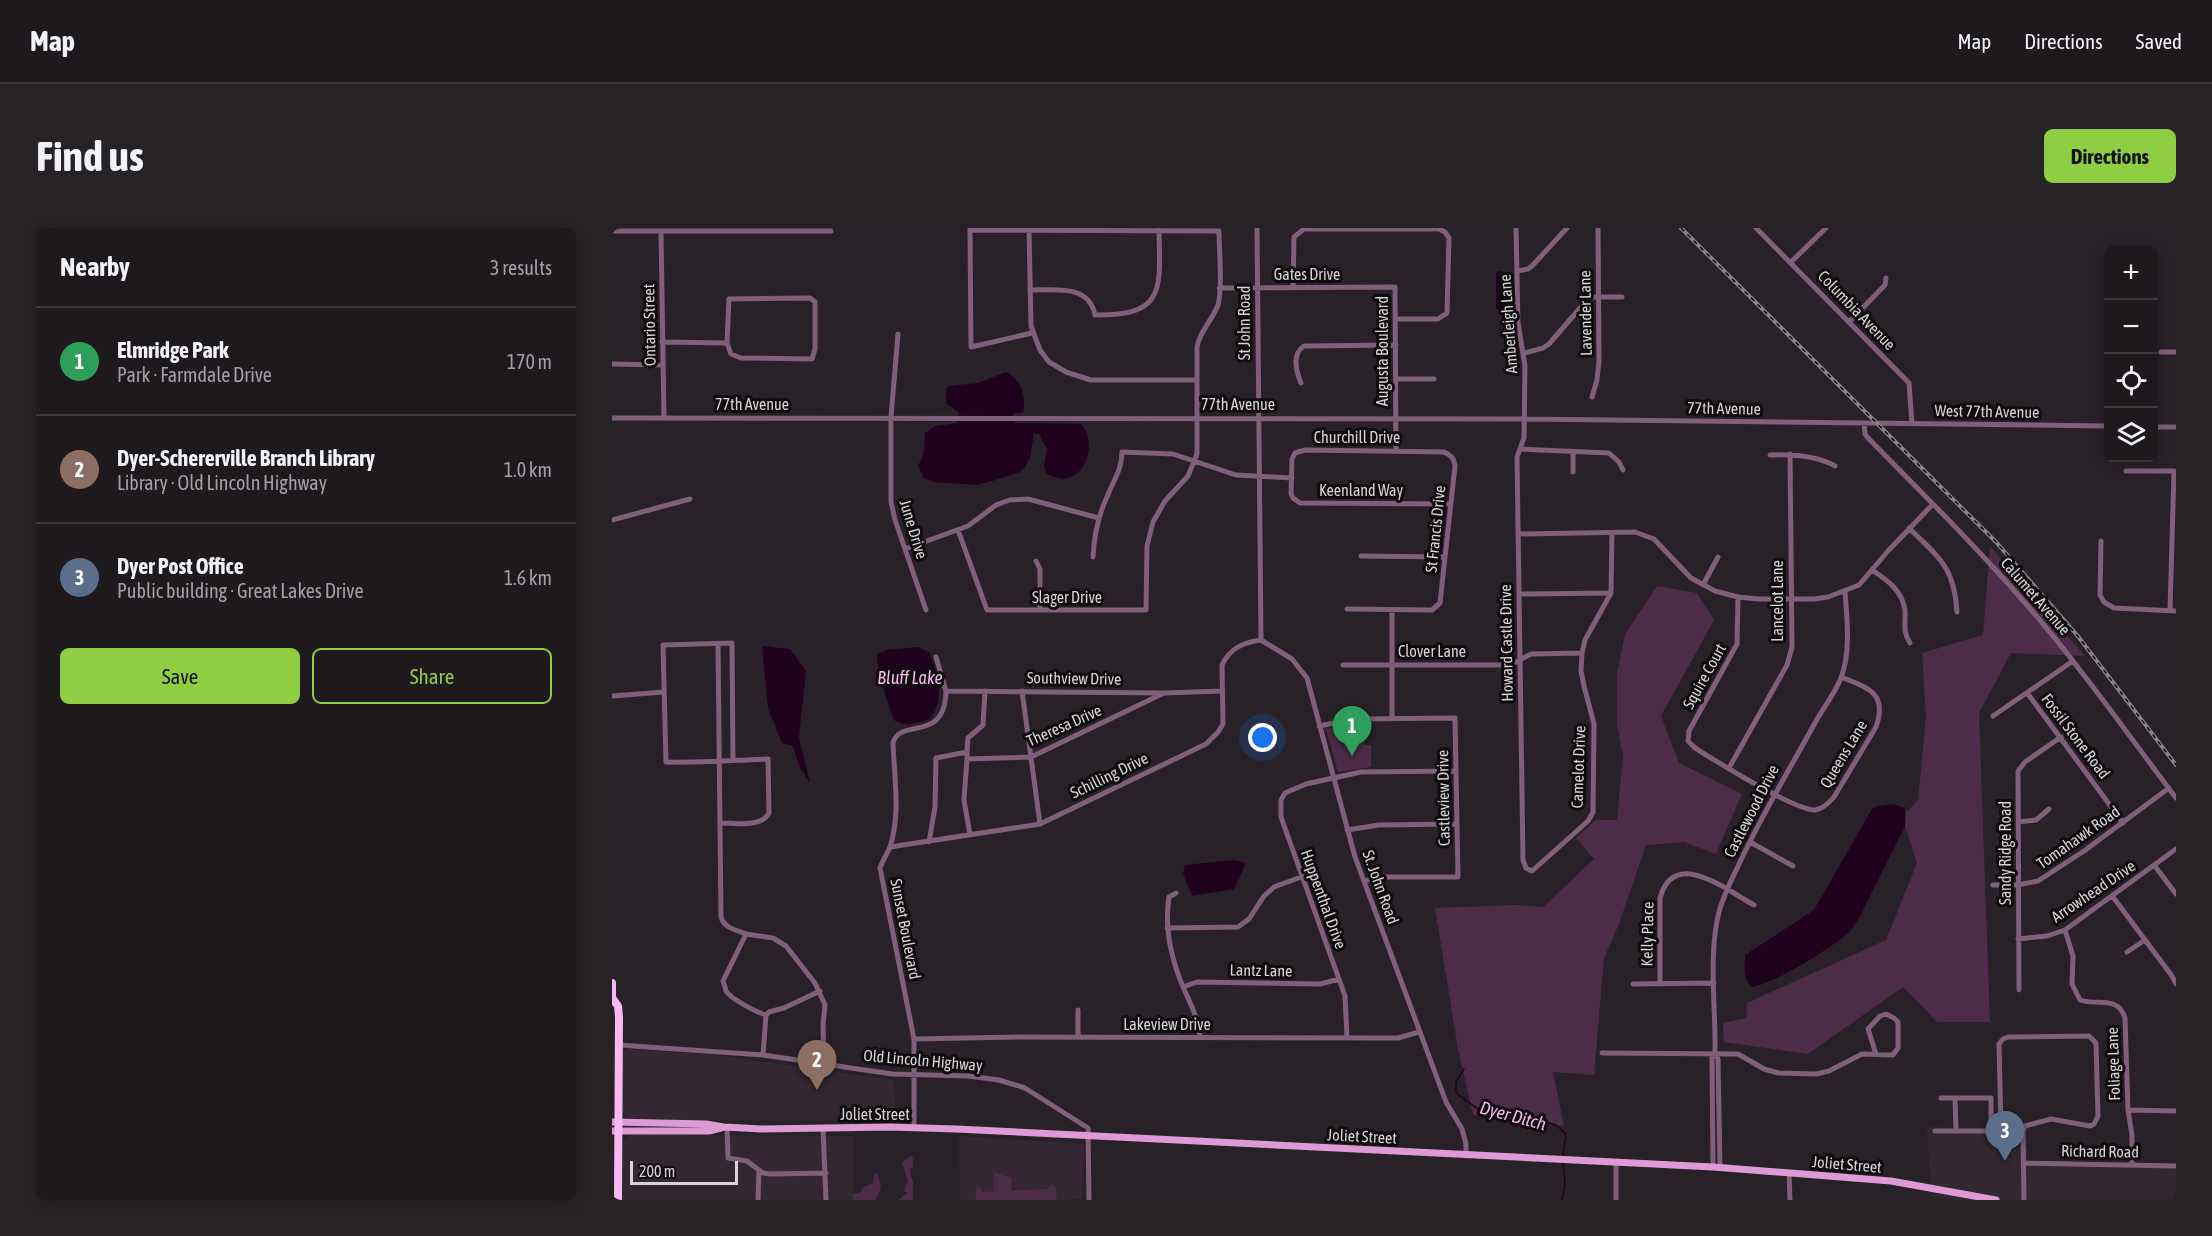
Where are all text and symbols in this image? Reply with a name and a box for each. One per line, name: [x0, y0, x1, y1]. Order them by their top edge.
text: Map: [30, 25, 75, 57]
text: Map: [1957, 29, 1991, 53]
text: Directions: [2024, 29, 2103, 53]
text: Saved: [2136, 29, 2182, 53]
button: Directions: [2044, 129, 2176, 183]
text: Find us: [36, 132, 144, 180]
map controls: [2104, 246, 2158, 462]
button: +: [2104, 246, 2158, 300]
text: Nearby: [60, 252, 130, 282]
text: 3 results: [490, 256, 552, 279]
street label: Gates Drive: [1274, 265, 1340, 283]
street label: Columbia Avenue: [1815, 267, 1899, 353]
street label: Lavender Lane: [1575, 270, 1595, 356]
street label: Amberleigh Lane: [1496, 274, 1521, 374]
street label: Ontario Street: [639, 283, 659, 366]
street label: St John Road: [1235, 286, 1253, 360]
street label: Augusta Boulevard: [1373, 296, 1392, 406]
button: −: [2104, 300, 2158, 354]
text: Elmridge Park: [117, 337, 229, 363]
text: 1: [75, 350, 84, 373]
text: 170 m: [507, 350, 552, 373]
button: locate: [2104, 354, 2158, 408]
text: Park · Farmdale Drive: [117, 363, 272, 386]
street label: 77th Avenue: [715, 395, 789, 413]
street label: 77th Avenue: [1201, 395, 1275, 413]
street label: 77th Avenue: [1687, 398, 1761, 418]
street label: West 77th Avenue: [1934, 401, 2040, 421]
button: layers: [2104, 408, 2158, 462]
street label: Churchill Drive: [1314, 428, 1400, 446]
text: Dyer-Schererville Branch Library: [117, 445, 375, 471]
text: 2: [75, 458, 84, 481]
text: 1.0 km: [504, 458, 552, 481]
text: Library · Old Lincoln Highway: [117, 471, 327, 494]
street label: Keenland Way: [1319, 481, 1403, 500]
street label: St Francis Drive: [1421, 484, 1449, 574]
street label: June Drive: [896, 497, 932, 561]
text: Dyer Post Office: [117, 553, 244, 579]
street label: Calumet Avenue: [1998, 554, 2074, 638]
street label: Lancelot Lane: [1768, 560, 1786, 642]
text: 3: [75, 566, 84, 589]
text: 1.6 km: [504, 566, 552, 589]
text: Public building · Great Lakes Drive: [117, 579, 363, 602]
street label: Howard Castle Drive: [1496, 584, 1516, 702]
street label: Slager Drive: [1032, 588, 1102, 607]
street label: Squire Court: [1679, 640, 1730, 712]
street label: Clover Lane: [1398, 642, 1466, 660]
button: Save: [60, 648, 300, 704]
button: Share: [312, 648, 552, 704]
water label: Bluff Lake: [877, 667, 943, 688]
street label: Southview Drive: [1027, 668, 1121, 688]
street label: Fossil Stone Road: [2038, 690, 2114, 782]
street label: Theresa Drive: [1024, 700, 1104, 750]
pin: 1: [1332, 706, 1372, 756]
street label: Queens Lane: [1816, 717, 1870, 791]
your location: [1248, 723, 1277, 752]
street label: Camelot Drive: [1568, 725, 1588, 809]
street label: Schilling Drive: [1067, 748, 1151, 802]
street label: Castleview Drive: [1433, 750, 1453, 846]
street label: Castlewood Drive: [1720, 762, 1782, 860]
street label: Sandy Ridge Road: [1996, 801, 2015, 905]
street label: Tomahawk Road: [2033, 802, 2123, 872]
street label: Huppenthal Drive: [1297, 847, 1350, 952]
street label: St. John Road: [1359, 848, 1403, 926]
street label: Arrowhead Drive: [2048, 856, 2138, 926]
street label: Sunset Boulevard: [887, 877, 925, 981]
street label: Kelly Place: [1637, 902, 1658, 966]
street label: Lantz Lane: [1230, 960, 1292, 980]
street label: Lakeview Drive: [1123, 1015, 1211, 1033]
street label: Foliage Lane: [2103, 1027, 2124, 1101]
pin: 2: [798, 1040, 836, 1090]
street label: Old Lincoln Highway: [863, 1046, 984, 1075]
water label: Dyer Ditch: [1478, 1097, 1549, 1135]
street label: Joliet Street: [840, 1105, 910, 1123]
pin: 3: [1986, 1112, 2024, 1161]
street label: Joliet Street: [1327, 1125, 1398, 1147]
street label: Richard Road: [2061, 1141, 2139, 1161]
street label: Joliet Street: [1811, 1152, 1883, 1176]
scale bar: [630, 1158, 738, 1186]
text: 200 m: [639, 1162, 675, 1180]

